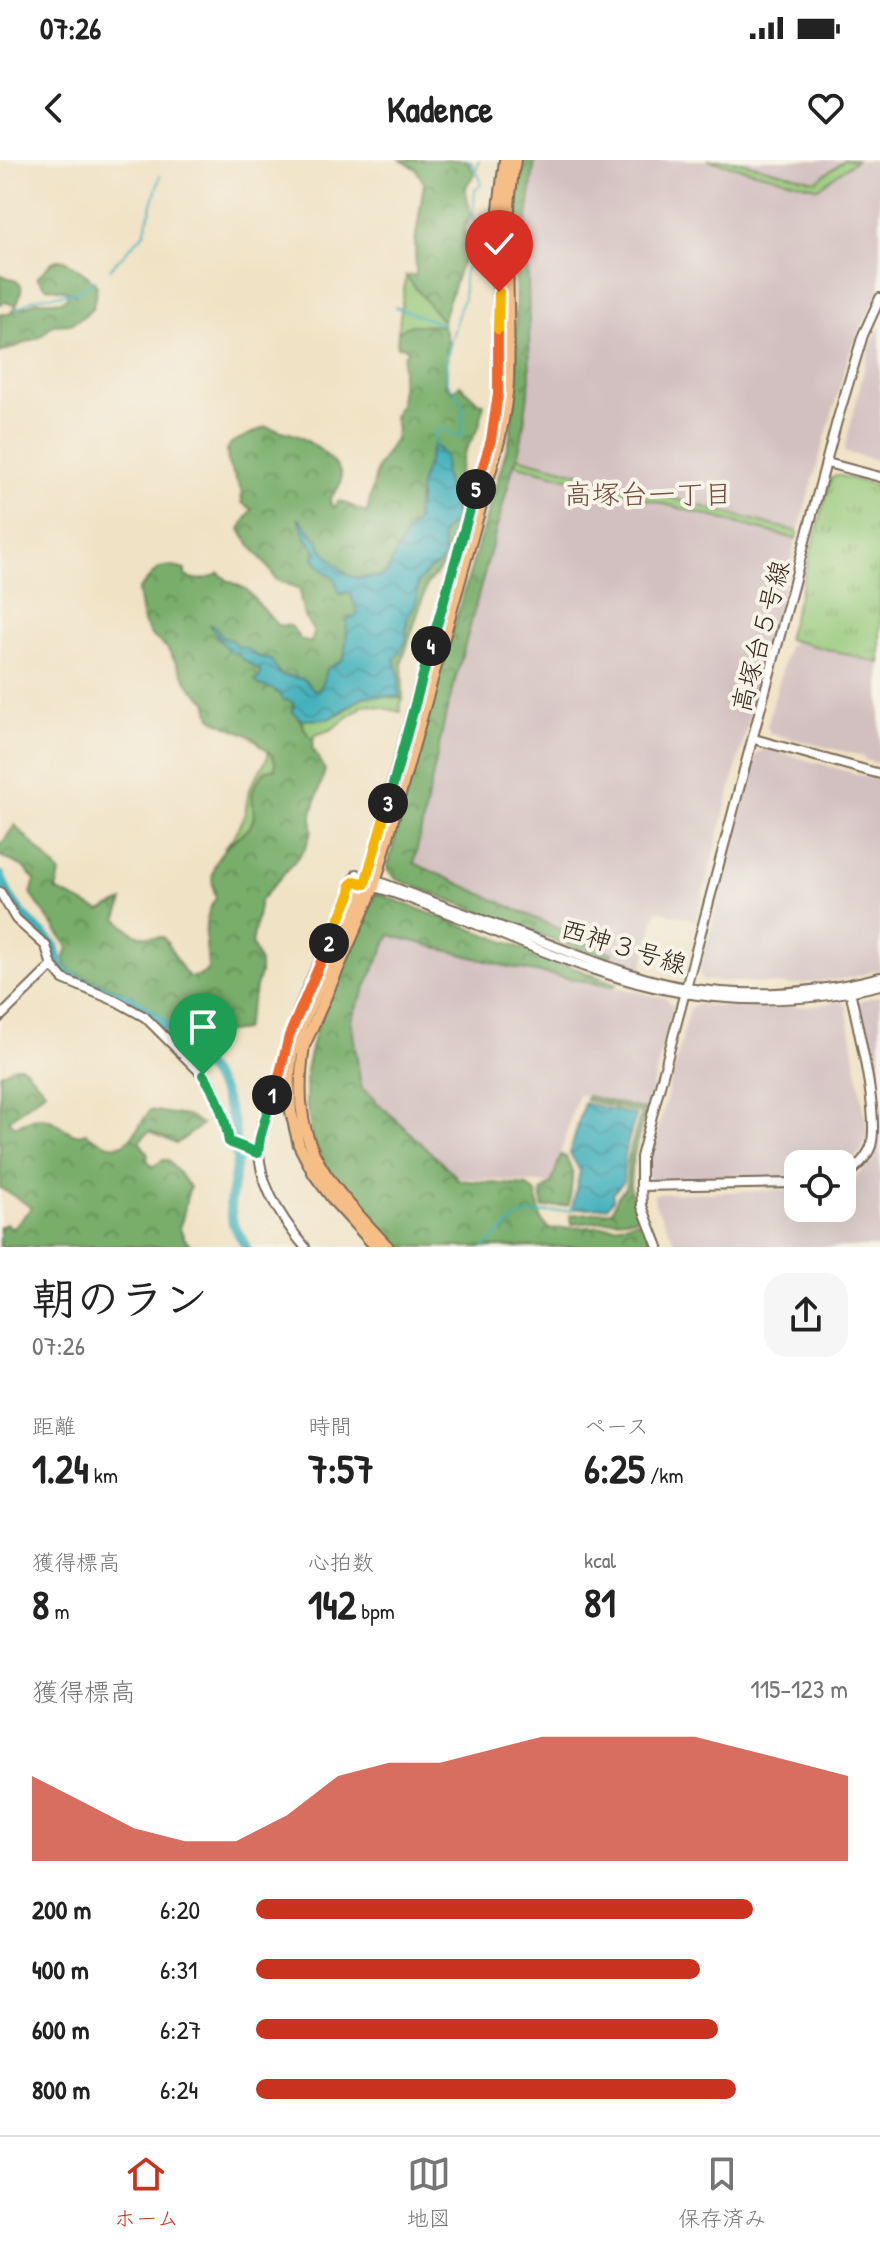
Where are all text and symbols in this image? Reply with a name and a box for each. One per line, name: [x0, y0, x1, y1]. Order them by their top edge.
text: 07:26: [40, 8, 101, 48]
text: Kadence: [387, 84, 493, 133]
icon: back: [32, 86, 76, 130]
icon: heart: [804, 86, 848, 130]
pin: [465, 210, 533, 292]
icon: check: [477, 222, 521, 266]
pin: 5: [456, 469, 496, 509]
text: 5: [471, 474, 481, 504]
district label: 高塚台一丁目: [564, 475, 732, 513]
street label: 高塚台５号線: [723, 556, 797, 716]
pin: 4: [411, 626, 451, 666]
text: 4: [427, 631, 435, 661]
pin: 3: [368, 783, 408, 823]
text: 3: [383, 788, 393, 818]
street label: 西神３号線: [557, 910, 691, 982]
pin: 2: [309, 923, 349, 963]
text: 2: [324, 928, 334, 958]
pin: [169, 993, 237, 1075]
icon: arrive: [181, 1005, 225, 1049]
pin: 1: [252, 1075, 292, 1115]
text: 1: [268, 1080, 276, 1110]
map controls: [784, 1150, 856, 1222]
button: locate: [784, 1150, 856, 1222]
text: 朝のラン: [32, 1268, 208, 1328]
button: share: [764, 1273, 848, 1357]
text: 07:26: [32, 1328, 85, 1363]
text: 距離: [32, 1411, 76, 1441]
text: 時間: [308, 1411, 352, 1441]
text: ペース: [584, 1411, 649, 1441]
text: 1.24: [32, 1441, 89, 1495]
text: 7:57: [308, 1441, 374, 1495]
text: 6:25: [584, 1441, 645, 1495]
text: km: [89, 1460, 118, 1490]
text: /km: [645, 1460, 683, 1490]
text: kcal: [584, 1545, 616, 1575]
text: 獲得標高: [32, 1547, 120, 1577]
text: 心拍数: [308, 1547, 374, 1577]
text: 81: [584, 1575, 616, 1629]
text: 8: [32, 1577, 49, 1631]
text: 142: [308, 1577, 356, 1631]
text: m: [49, 1596, 69, 1626]
text: bpm: [356, 1596, 395, 1626]
text: 115–123 m: [750, 1671, 848, 1706]
text: 獲得標高: [32, 1674, 136, 1709]
text: 200 m: [32, 1892, 91, 1927]
text: 6:20: [160, 1892, 200, 1927]
text: 400 m: [32, 1952, 89, 1987]
text: 6:31: [160, 1952, 198, 1987]
text: 600 m: [32, 2012, 89, 2047]
text: 6:27: [160, 2012, 201, 2047]
text: 800 m: [32, 2072, 90, 2107]
text: 6:24: [160, 2072, 198, 2107]
tab: ホーム: [114, 2152, 179, 2233]
tab: 地図: [407, 2152, 451, 2233]
tab: 保存済み: [678, 2152, 766, 2233]

